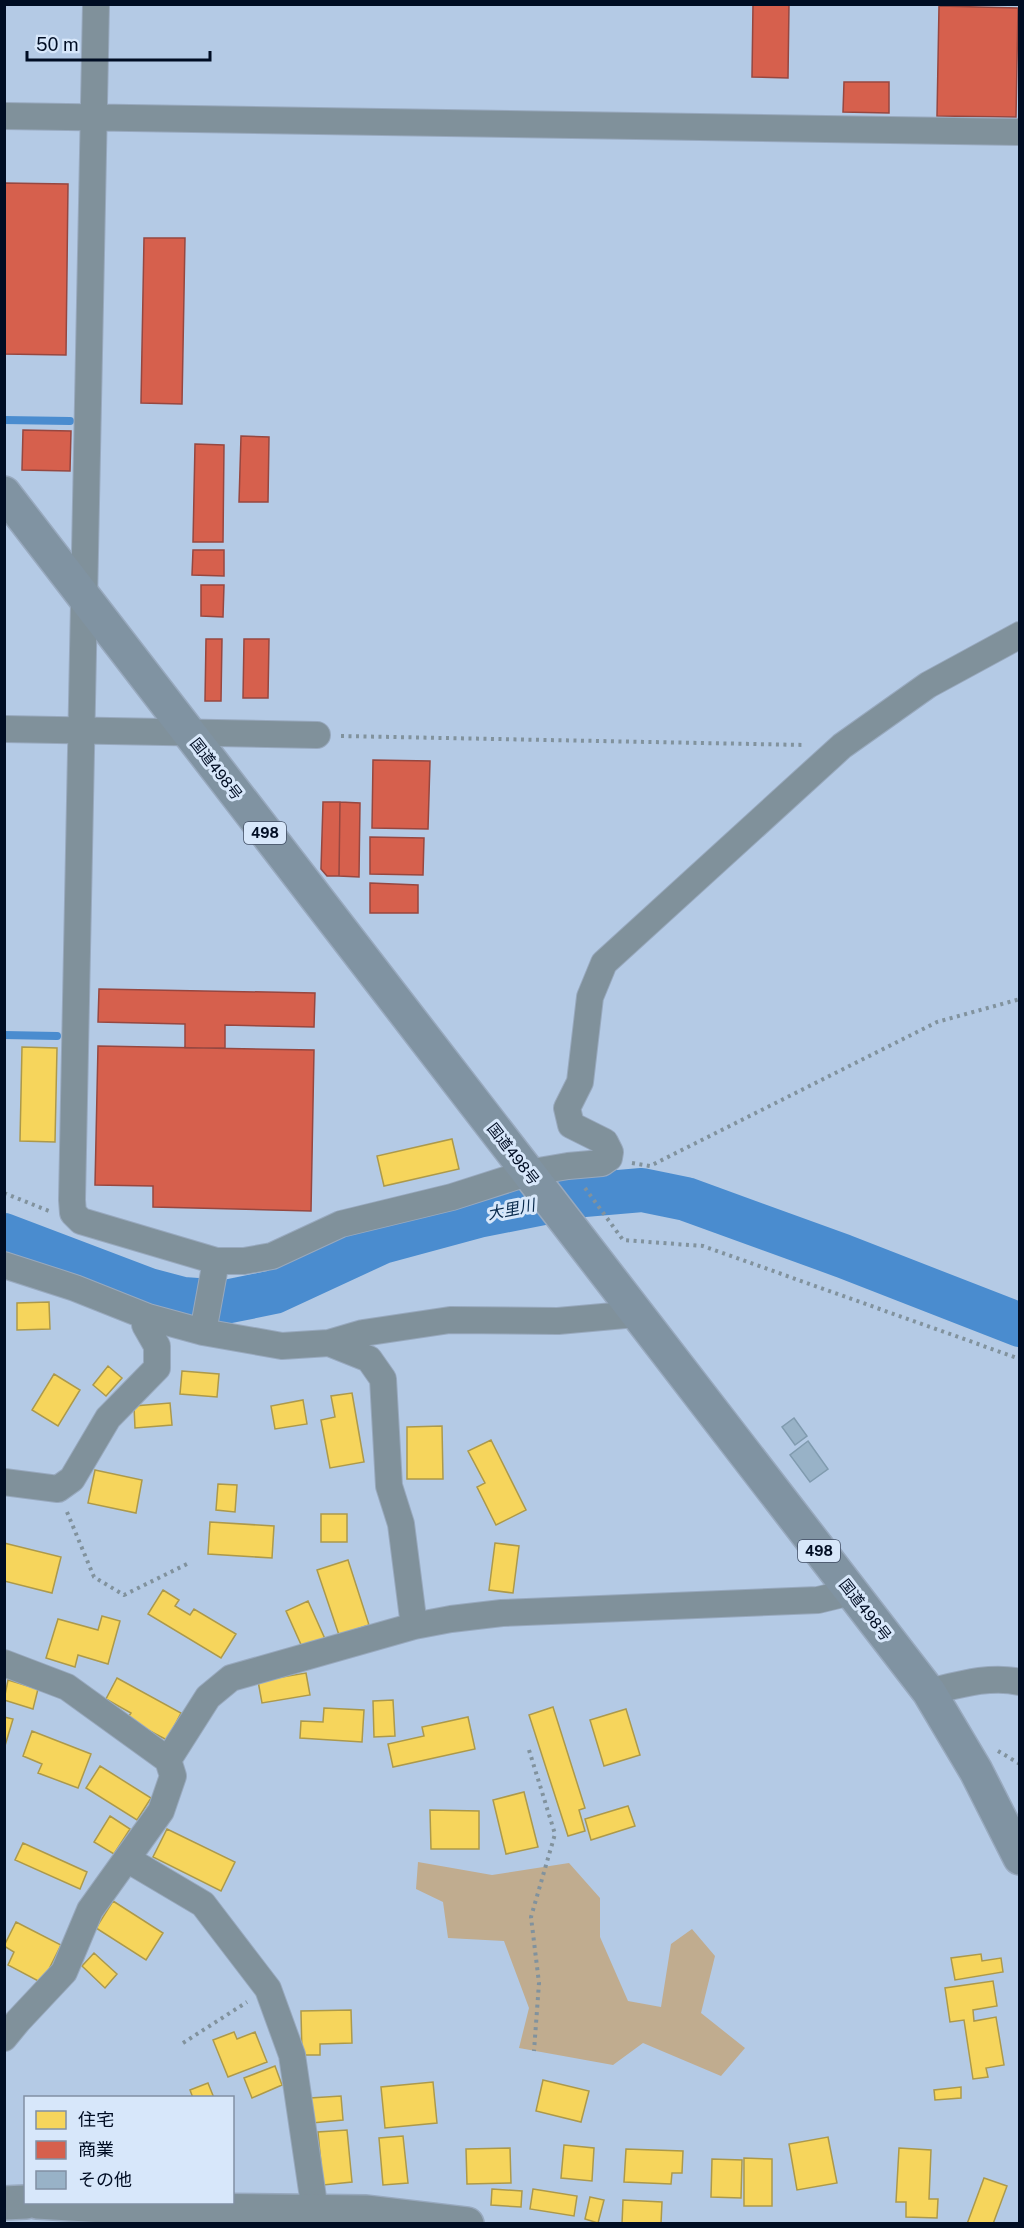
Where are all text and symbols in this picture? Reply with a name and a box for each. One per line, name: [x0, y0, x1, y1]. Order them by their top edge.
scale bar: [27, 24, 210, 62]
text: 50 m: [36, 34, 79, 55]
street label: 国道498号: [187, 735, 246, 803]
road number: 498: [244, 822, 286, 844]
street label: 国道498号: [484, 1120, 543, 1188]
water label: 大里川: [486, 1195, 538, 1223]
road number: 498: [798, 1540, 840, 1562]
street label: 国道498号: [836, 1576, 895, 1644]
legend: [24, 2096, 234, 2204]
text: 住宅: [78, 2109, 114, 2130]
text: 商業: [78, 2139, 114, 2160]
text: その他: [78, 2169, 132, 2190]

